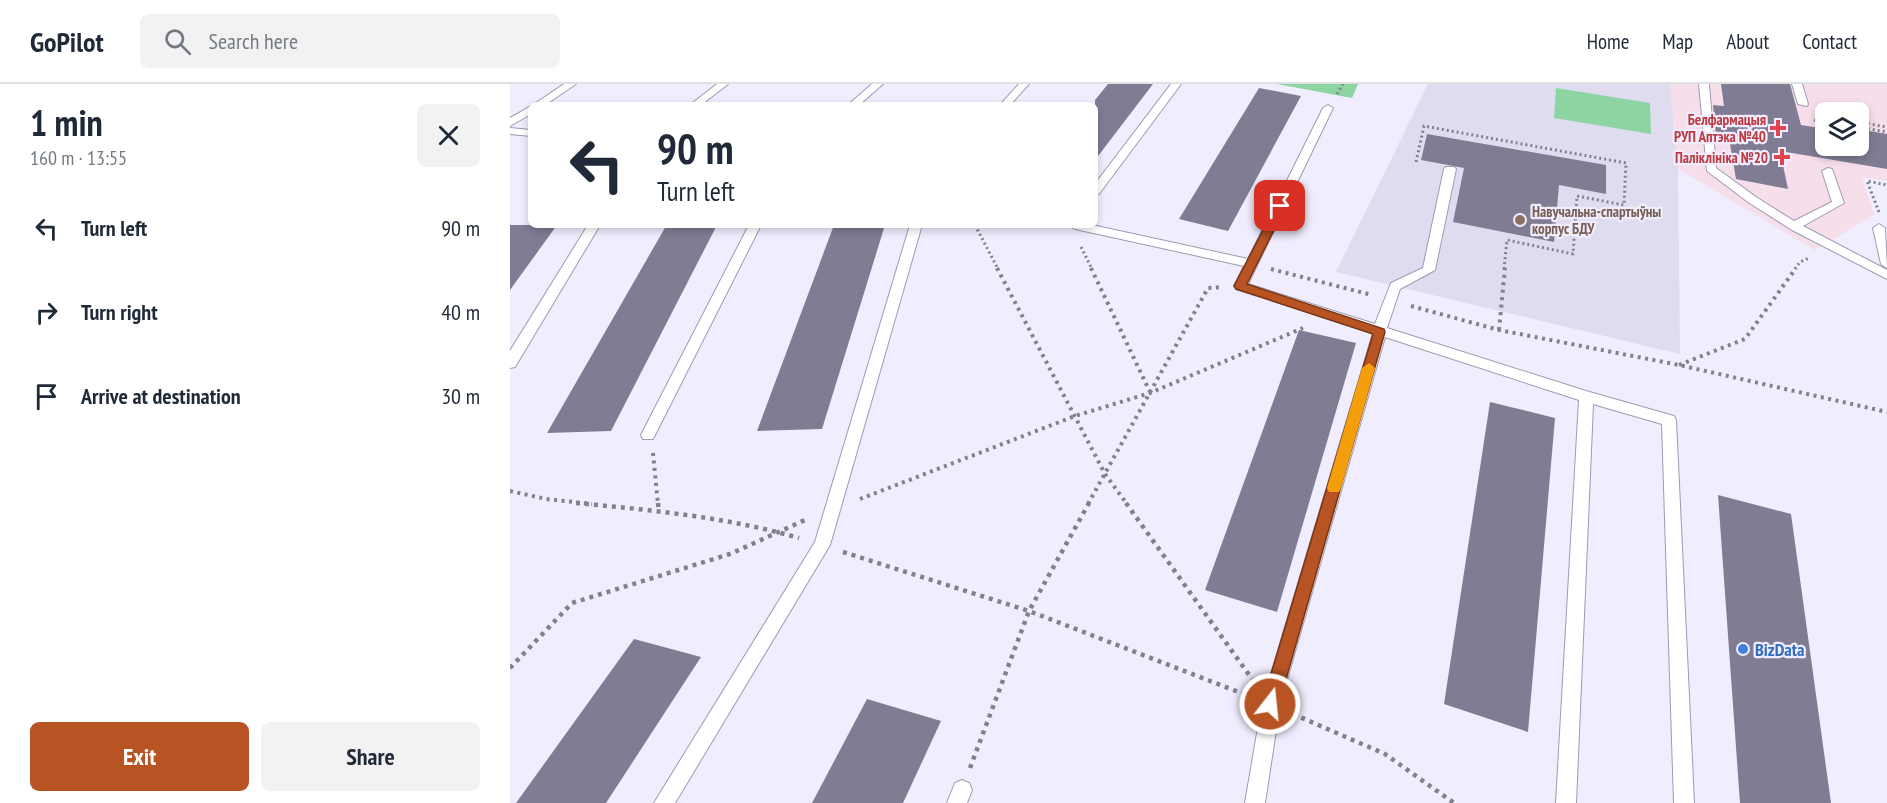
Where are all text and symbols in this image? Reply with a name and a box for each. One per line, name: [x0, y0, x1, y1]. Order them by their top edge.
search box: [140, 14, 560, 68]
text: GoPilot: [30, 23, 104, 60]
icon: search: [161, 25, 194, 58]
text: Search here: [209, 27, 298, 55]
text: Home: [1587, 28, 1629, 55]
text: Map: [1662, 28, 1693, 55]
text: About: [1726, 28, 1769, 55]
text: Contact: [1802, 28, 1857, 55]
text: 1 min: [30, 99, 103, 146]
map controls: [1815, 102, 1869, 156]
button: layers: [1815, 102, 1869, 156]
button: close: [417, 104, 480, 167]
place label: Белфармацыя РУП Аптэка №40: [1674, 110, 1766, 146]
text: 90 m: [657, 121, 734, 176]
marker: Белфармацыя РУП Аптэка №40: [1771, 121, 1785, 135]
icon: left: [558, 126, 636, 204]
text: 160 m · 13:55: [30, 145, 127, 171]
place label: Паліклініка №20: [1675, 148, 1768, 167]
marker: Паліклініка №20: [1773, 148, 1791, 166]
text: Turn left: [657, 174, 735, 208]
pin: [1254, 180, 1305, 231]
icon: arrive: [1263, 189, 1296, 222]
place label: Навучальна-спартыўны корпус БДУ: [1532, 202, 1661, 238]
icon: left: [30, 212, 63, 245]
marker: Навучальна-спартыўны корпус БДУ: [1513, 213, 1527, 227]
text: Turn left: [81, 214, 147, 242]
text: 90 m: [441, 214, 480, 242]
icon: right: [30, 296, 63, 329]
text: Turn right: [81, 298, 158, 326]
text: 40 m: [441, 298, 480, 326]
icon: arrive: [30, 380, 63, 413]
text: Arrive at destination: [81, 382, 241, 410]
text: 30 m: [441, 382, 480, 410]
place label: BizData: [1755, 638, 1804, 661]
marker: BizData: [1736, 642, 1750, 656]
position arrow: [1238, 672, 1302, 736]
button: Exit: [30, 722, 249, 791]
button: Share: [261, 722, 480, 791]

